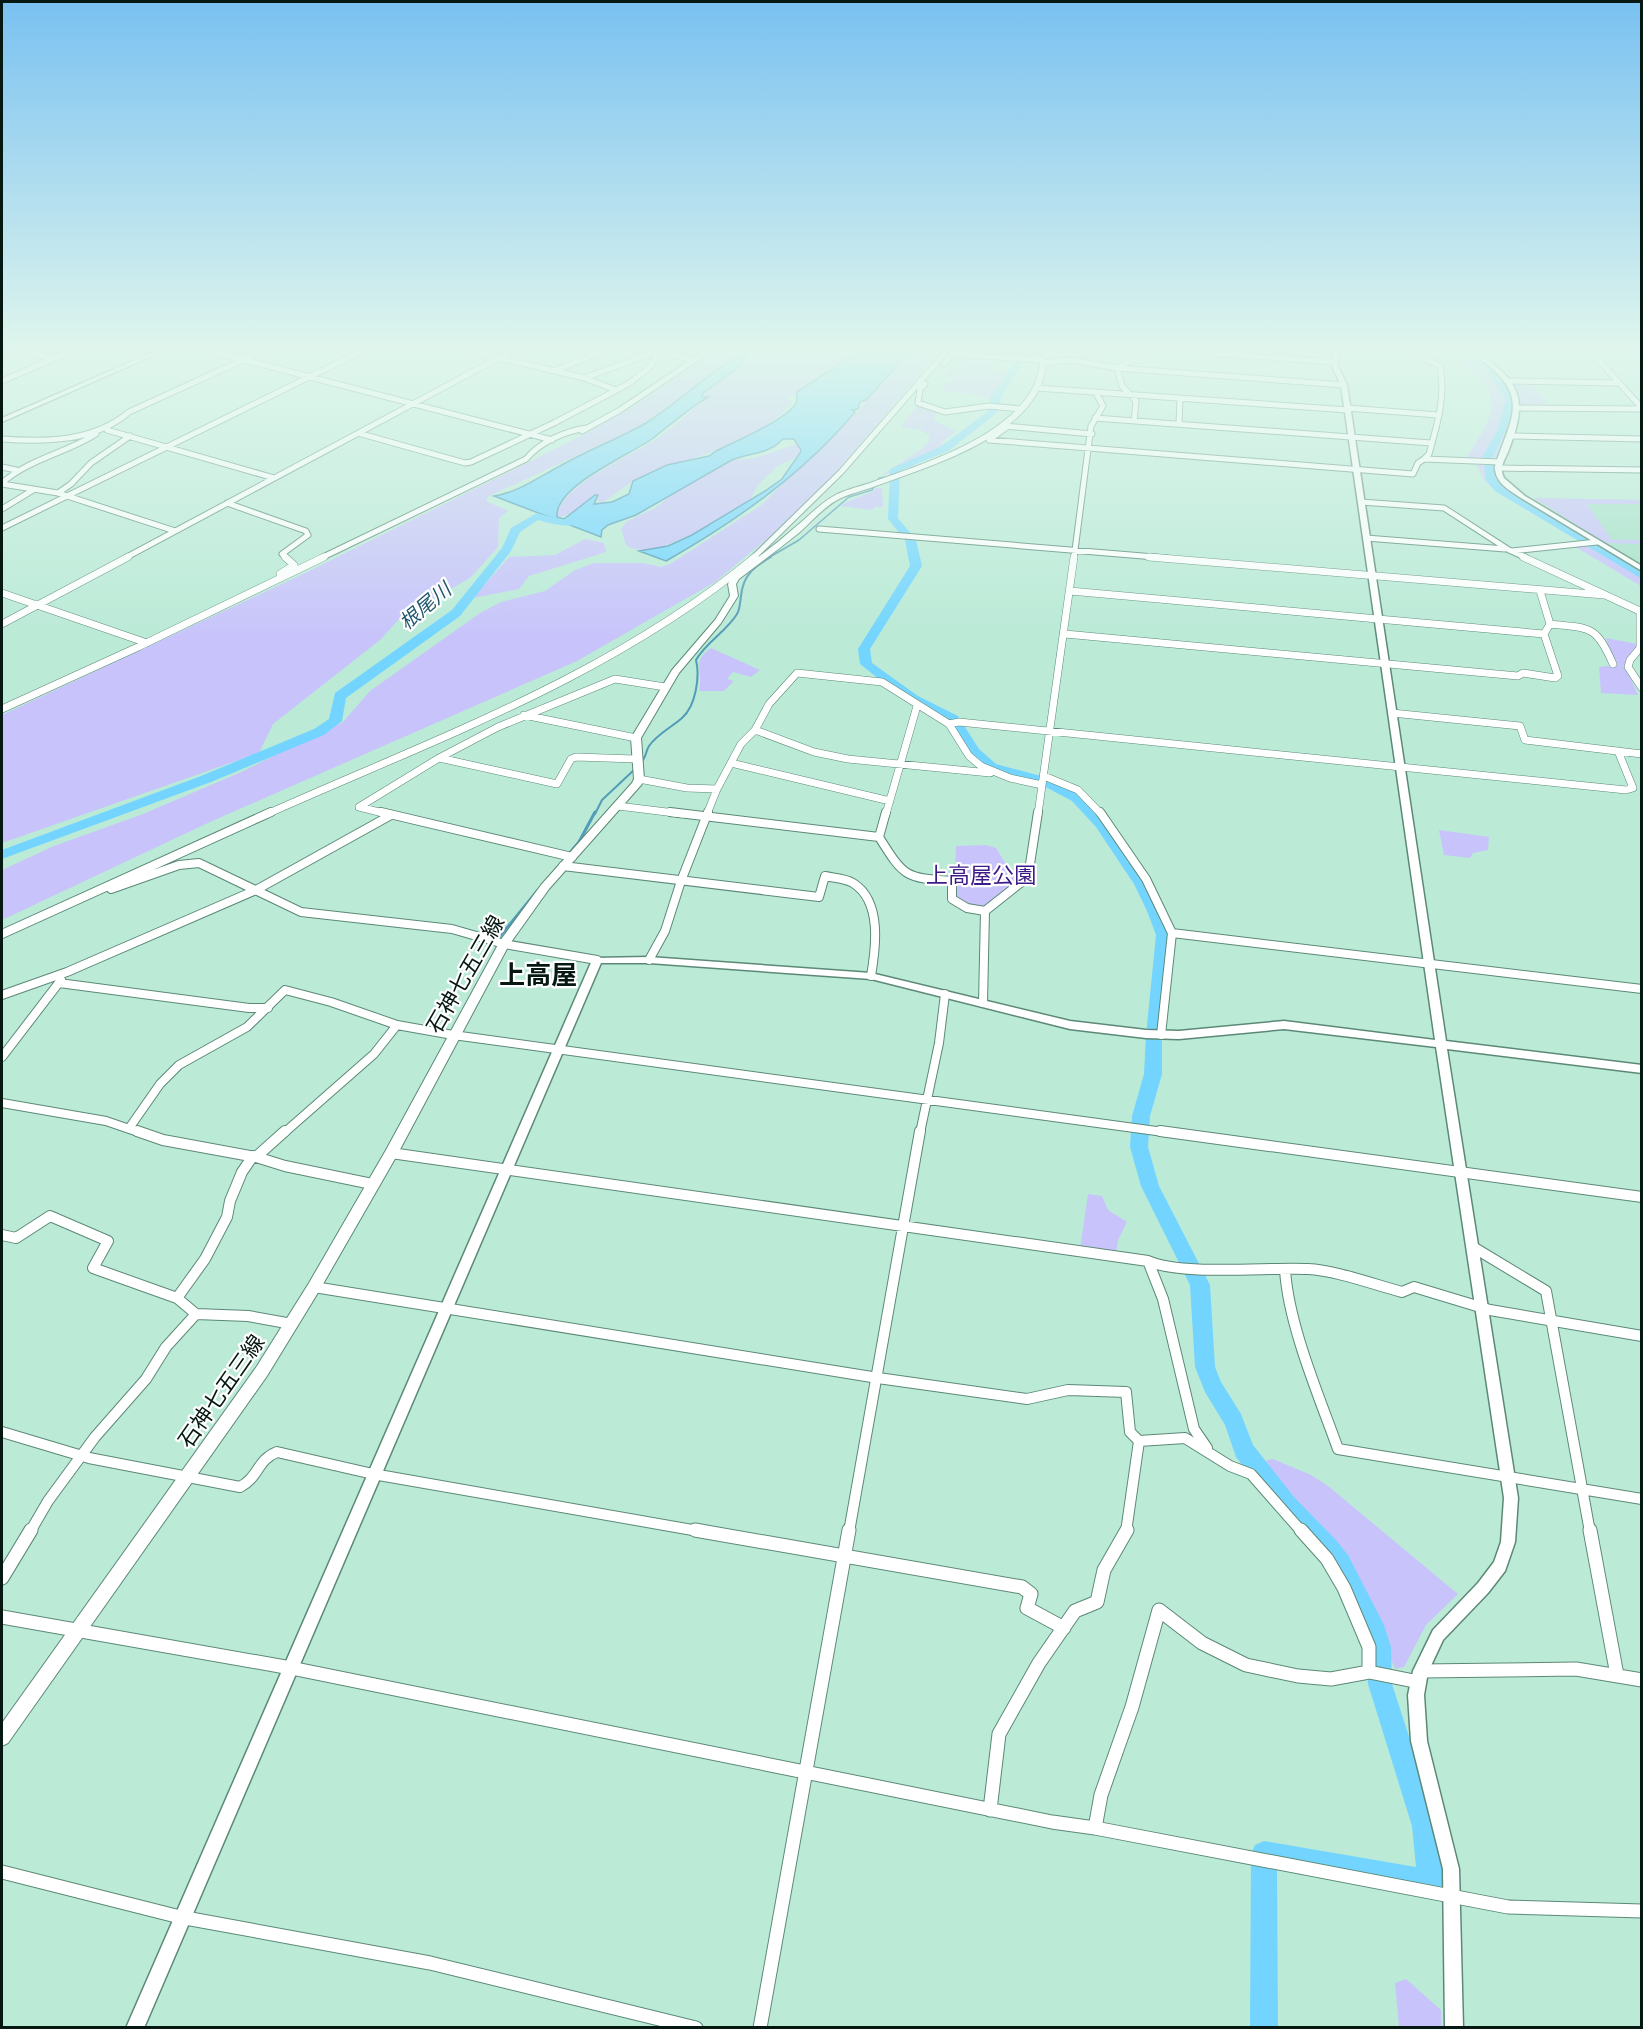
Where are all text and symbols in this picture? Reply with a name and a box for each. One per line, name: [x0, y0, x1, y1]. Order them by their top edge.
water label: 根尾川: [394, 575, 457, 634]
park label: 上高屋公園: [926, 861, 1036, 888]
street label: 石神七五三線: [420, 910, 509, 1038]
district label: 上高屋: [499, 958, 577, 989]
street label: 石神七五三線: [172, 1329, 270, 1453]

